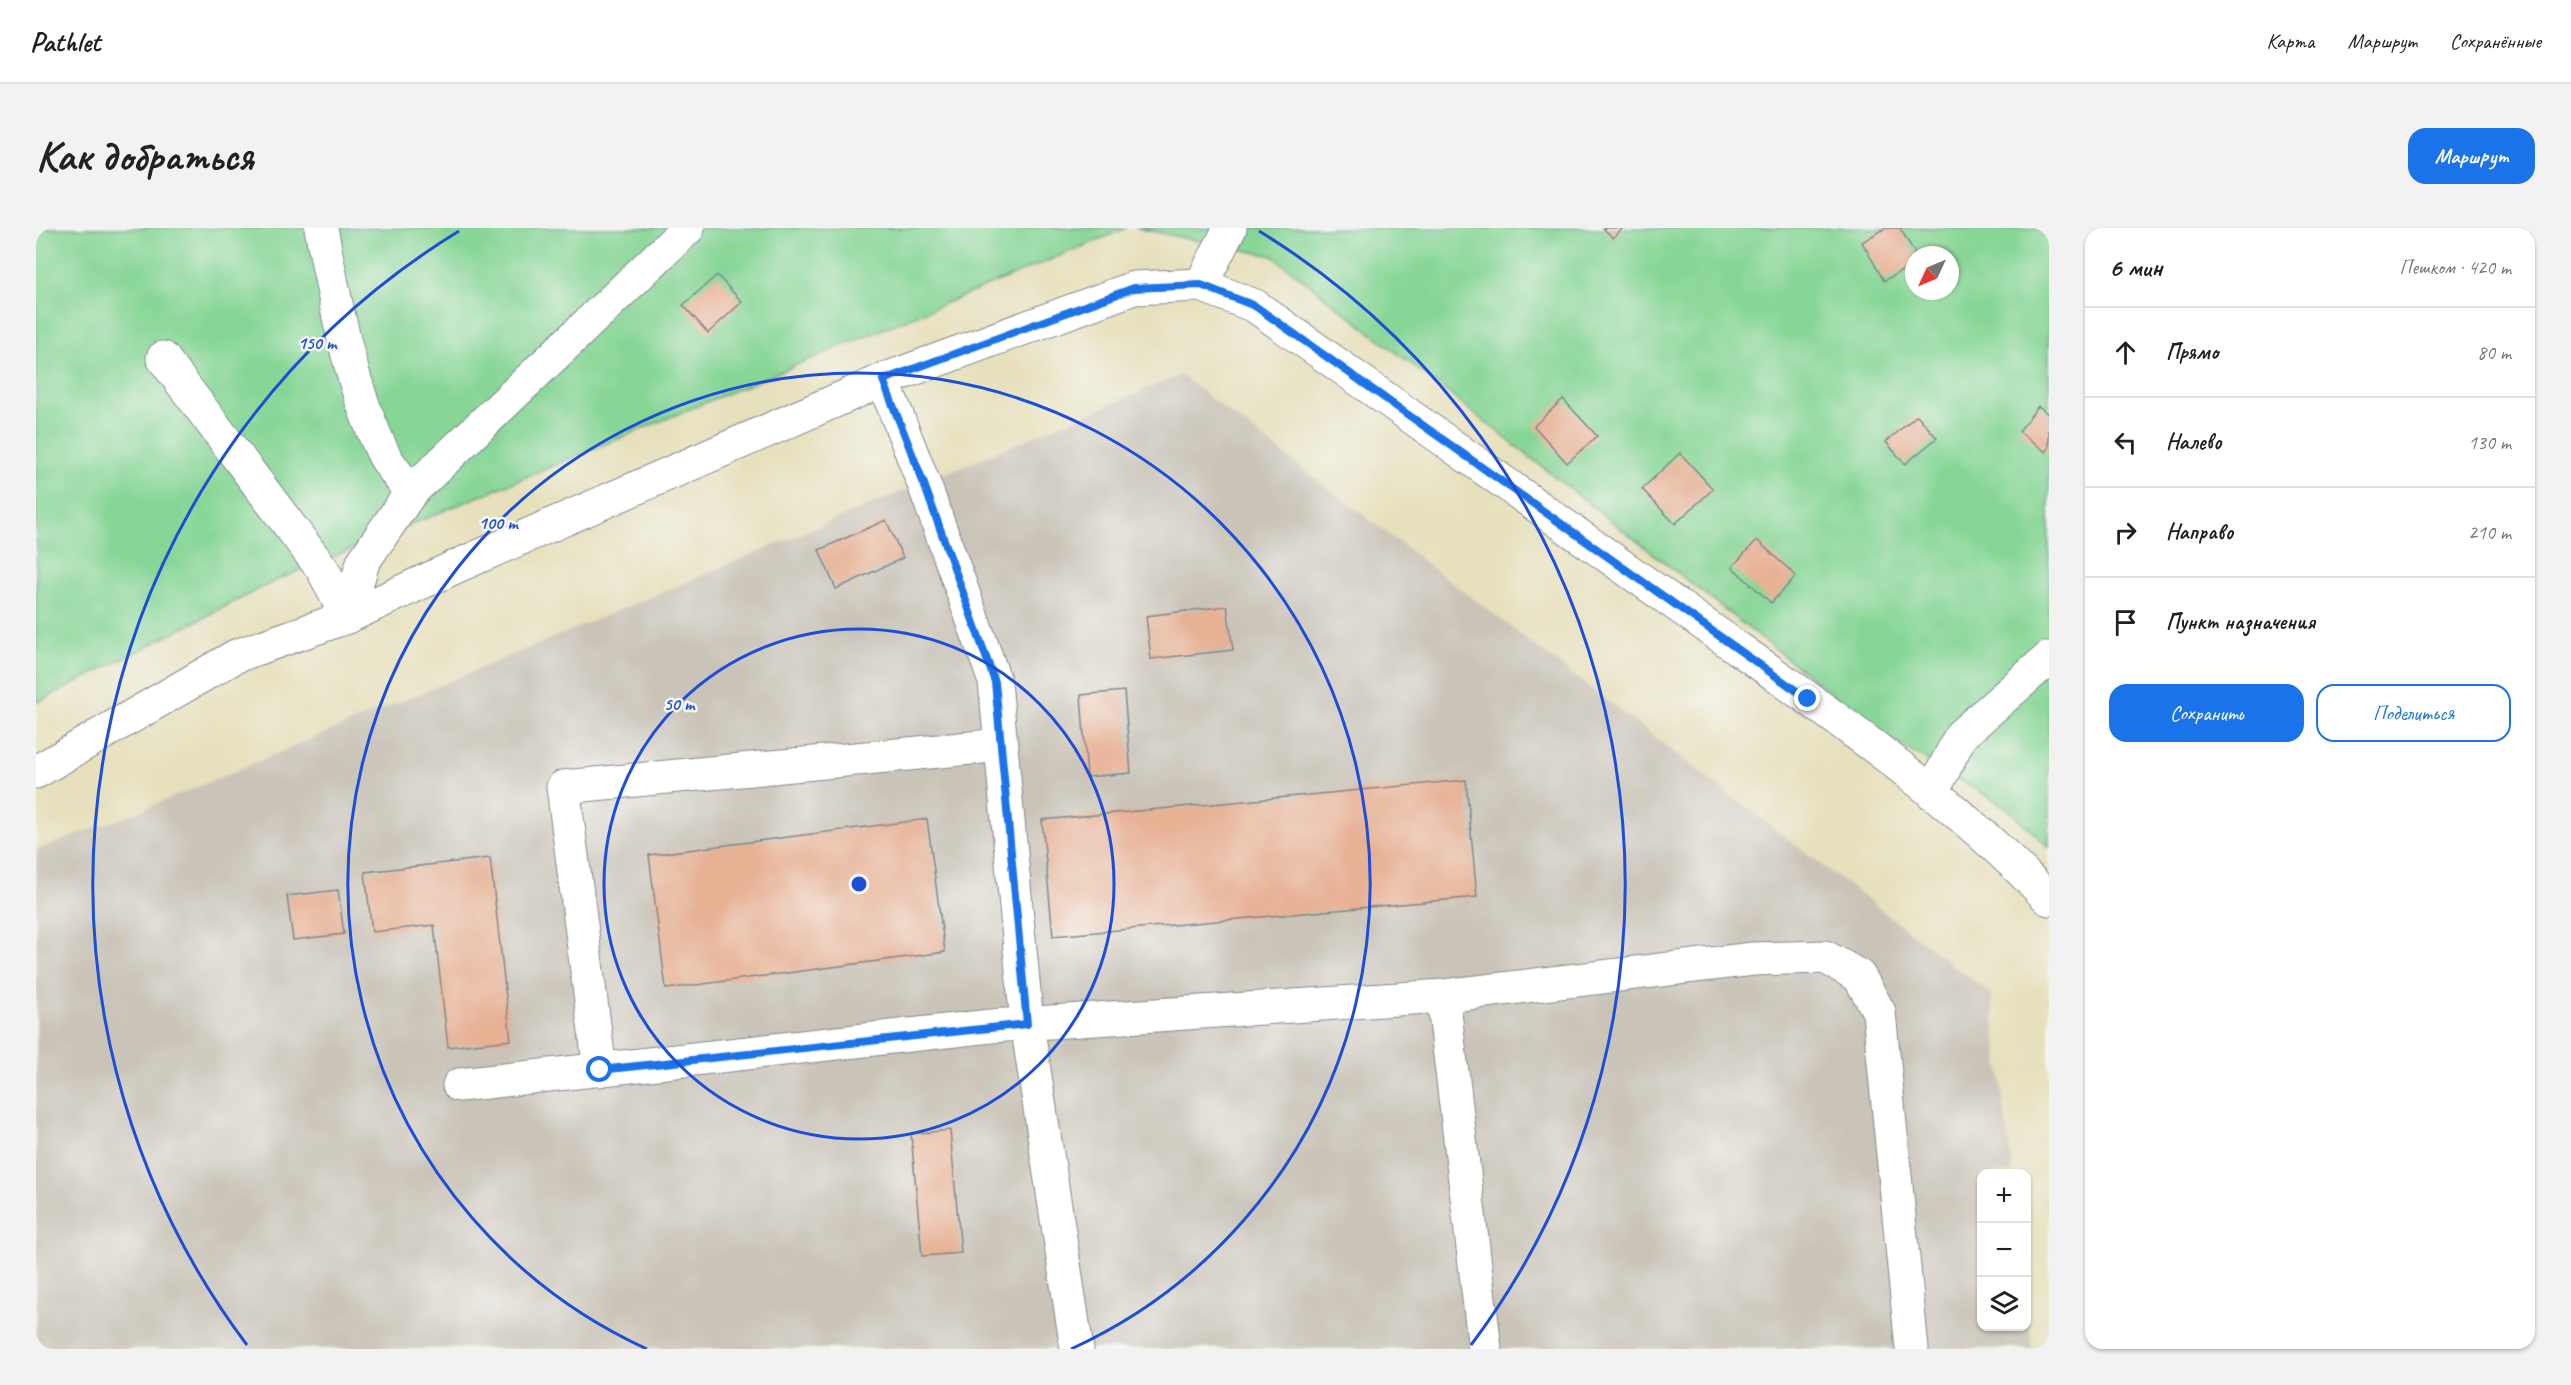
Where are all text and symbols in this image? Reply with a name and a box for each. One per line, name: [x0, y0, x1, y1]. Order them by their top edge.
text: Pathlet: [30, 24, 100, 59]
text: Карта: [2266, 28, 2315, 54]
text: Маршрут: [2348, 28, 2417, 54]
text: Сохранённые: [2450, 28, 2541, 54]
button: Маршрут: [2408, 128, 2535, 184]
text: Как добраться: [36, 130, 253, 183]
north arrow: [1905, 246, 1959, 300]
text: 6 мин: [2109, 251, 2162, 284]
text: Пешком · 420 m: [2399, 255, 2511, 280]
text: 150 m: [298, 332, 338, 354]
icon: ahead: [2109, 336, 2142, 369]
text: Прямо: [2166, 338, 2218, 366]
text: 80 m: [2477, 340, 2511, 365]
icon: left: [2109, 426, 2142, 459]
text: Налево: [2166, 428, 2222, 456]
text: 130 m: [2468, 430, 2511, 455]
text: 100 m: [479, 512, 519, 534]
icon: right: [2109, 516, 2142, 549]
text: Направо: [2166, 518, 2233, 546]
text: 210 m: [2468, 520, 2511, 545]
icon: arrive: [2109, 606, 2142, 639]
text: Пункт назначения: [2166, 608, 2315, 636]
button: Сохранить: [2109, 684, 2304, 742]
button: Поделиться: [2316, 684, 2511, 742]
route end: [1794, 685, 1820, 711]
text: 50 m: [664, 693, 696, 715]
centre of rings: [849, 874, 869, 894]
route start: [586, 1056, 612, 1082]
map controls: [1977, 1169, 2031, 1331]
button: +: [1977, 1169, 2031, 1223]
button: −: [1977, 1223, 2031, 1277]
button: layers: [1977, 1277, 2031, 1331]

